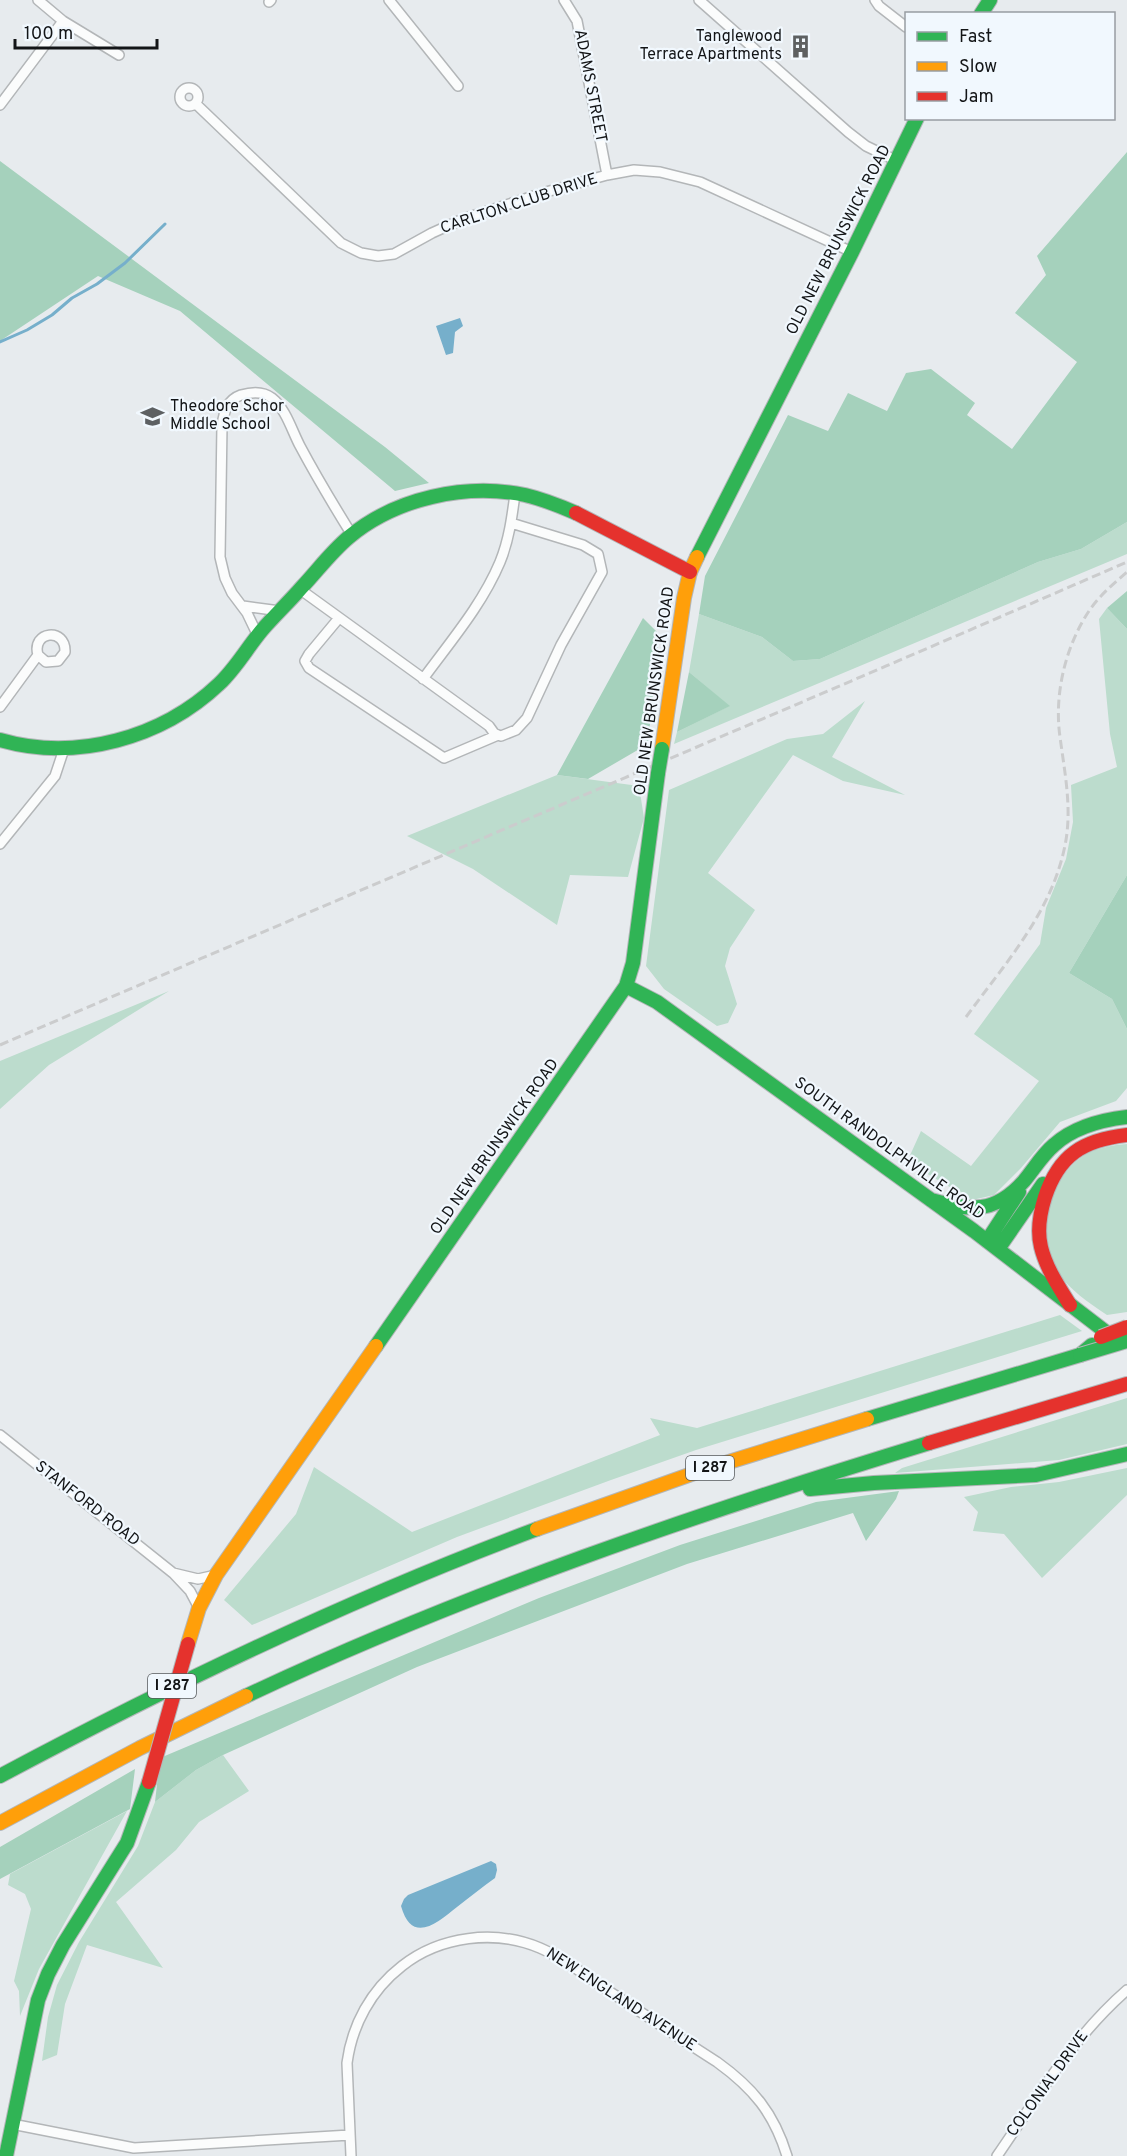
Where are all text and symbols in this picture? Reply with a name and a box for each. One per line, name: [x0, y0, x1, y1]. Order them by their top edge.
scale bar: [15, 12, 158, 50]
legend: [905, 12, 1115, 120]
text: 100 m: [24, 23, 73, 46]
text: Fast: [959, 26, 992, 49]
place label: Tanglewood Terrace Apartments: [639, 27, 782, 65]
street label: ADAMS STREET: [569, 28, 611, 144]
building icon: Tanglewood Terrace Apartments: [787, 33, 813, 59]
text: Slow: [959, 56, 997, 79]
text: Jam: [959, 86, 994, 109]
street label: OLD NEW BRUNSWICK ROAD: [782, 142, 896, 338]
street label: CARLTON CLUB DRIVE: [438, 169, 600, 239]
place label: Theodore Schor Middle School: [170, 397, 284, 435]
school or university icon: Theodore Schor Middle School: [139, 403, 165, 429]
street label: OLD NEW BRUNSWICK ROAD: [630, 585, 680, 797]
street label: OLD NEW BRUNSWICK ROAD: [426, 1055, 564, 1239]
street label: SOUTH RANDOLPHVILLE ROAD: [790, 1073, 988, 1225]
road number: I 287: [686, 1456, 734, 1480]
street label: STANFORD ROAD: [31, 1457, 143, 1551]
road number: I 287: [148, 1674, 196, 1698]
street label: NEW ENGLAND AVENUE: [542, 1944, 700, 2056]
street label: COLONIAL DRIVE: [1003, 2027, 1093, 2141]

